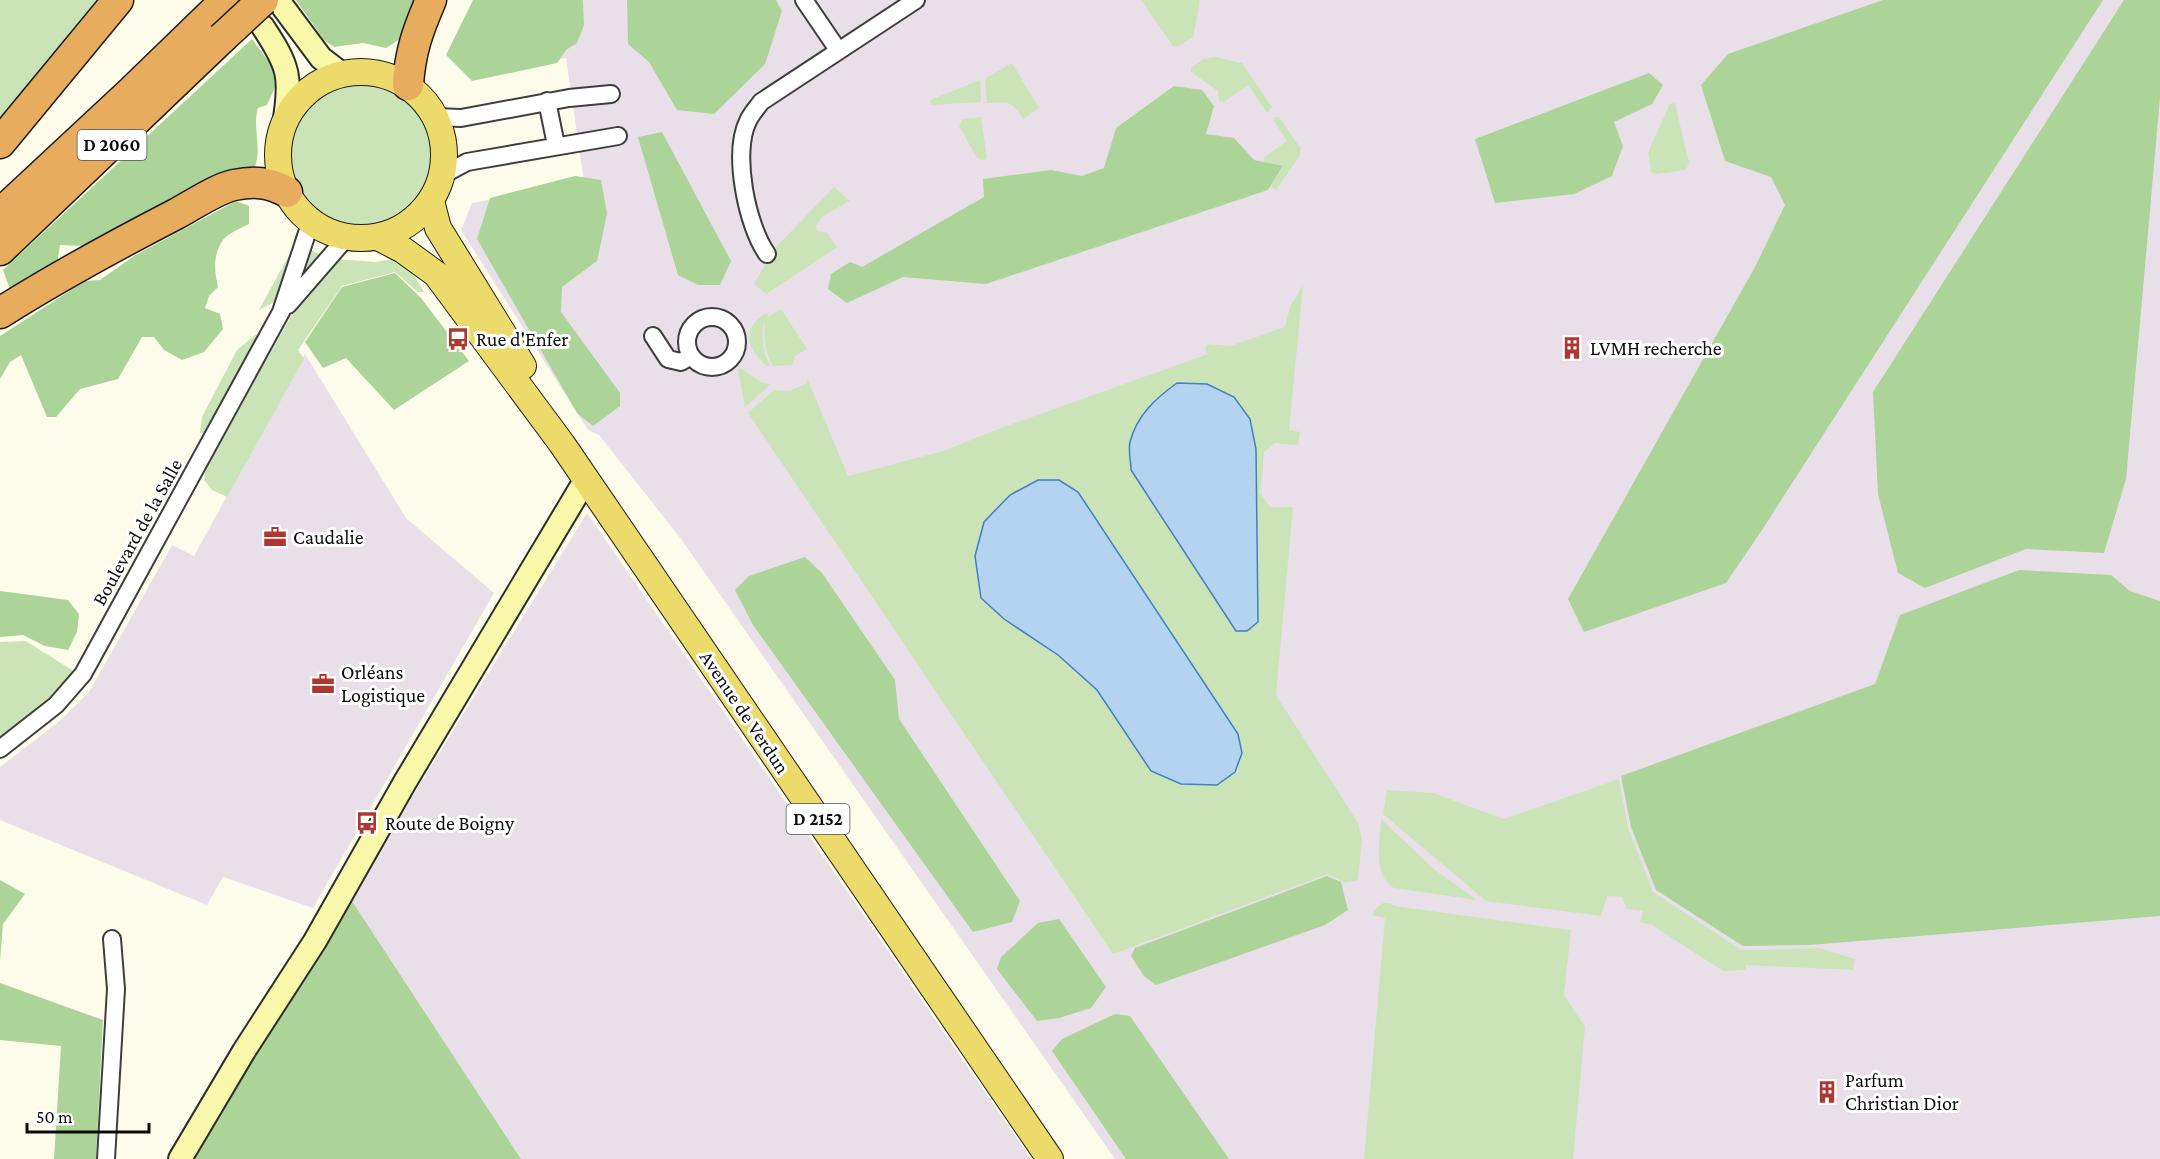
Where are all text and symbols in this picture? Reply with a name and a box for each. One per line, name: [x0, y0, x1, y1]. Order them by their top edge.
road number: D 2060: [78, 130, 146, 160]
bus stop icon: Rue d'Enfer: [445, 326, 471, 352]
place label: Rue d'Enfer: [476, 328, 568, 350]
building icon: LVMH recherche: [1559, 335, 1585, 361]
place label: LVMH recherche: [1590, 337, 1722, 359]
street label: Boulevard de la Salle: [88, 455, 186, 609]
office icon: Caudalie: [262, 524, 288, 550]
place label: Caudalie: [293, 526, 364, 548]
street label: Avenue de Verdun: [696, 646, 794, 778]
place label: Orléans Logistique: [341, 661, 425, 707]
office icon: Orléans Logistique: [310, 671, 336, 697]
road number: D 2152: [786, 804, 850, 834]
bus stop icon: Route de Boigny: [354, 810, 380, 836]
place label: Route de Boigny: [385, 812, 515, 835]
place label: Parfum Christian Dior: [1845, 1069, 1959, 1114]
building icon: Parfum Christian Dior: [1814, 1079, 1840, 1105]
scale bar: [27, 1096, 148, 1134]
text: 50 m: [36, 1107, 73, 1127]

